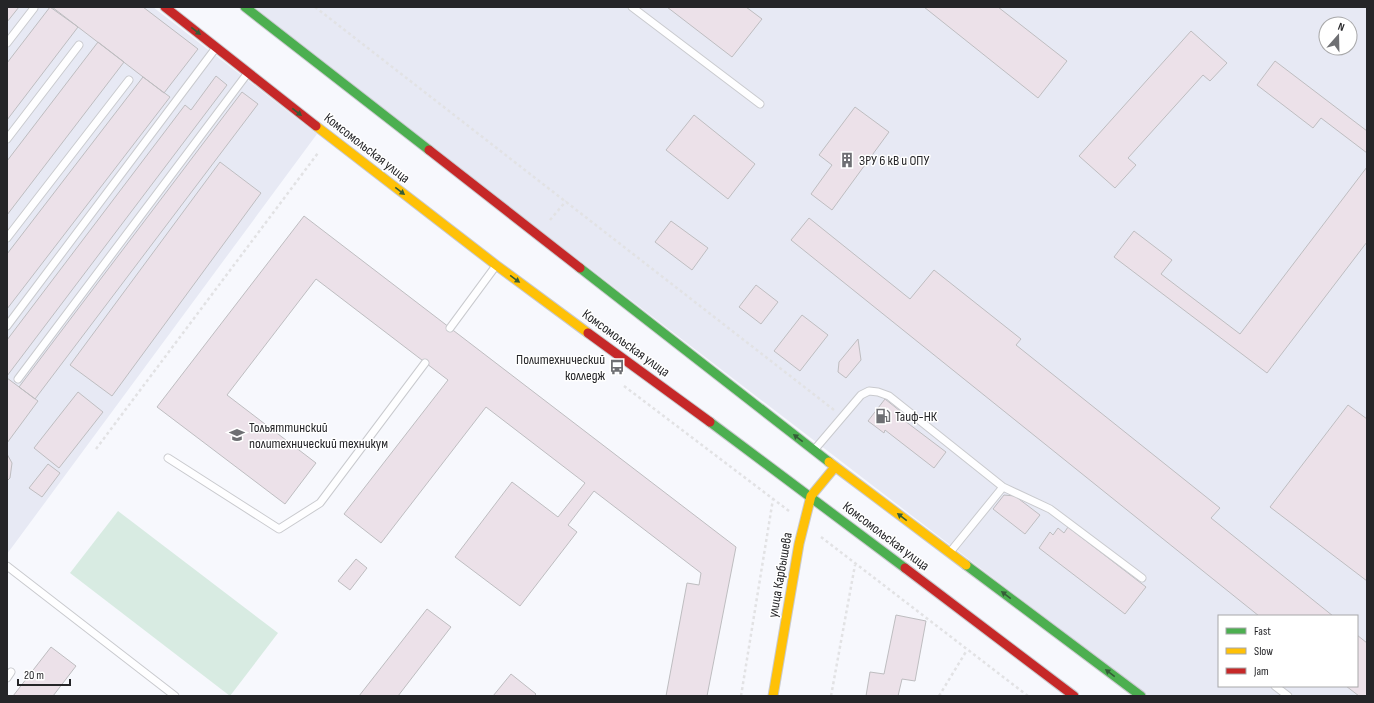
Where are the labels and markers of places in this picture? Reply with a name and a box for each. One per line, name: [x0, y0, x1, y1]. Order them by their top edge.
building icon: ЗРУ 6 кВ и ОПУ: [838, 151, 856, 169]
place label: ЗРУ 6 кВ и ОПУ: [859, 152, 929, 169]
place label: Политехнический колледж: [516, 351, 605, 384]
bus stop icon: Политехнический колледж: [608, 358, 626, 376]
fuel station icon: Таиф-НК: [874, 407, 892, 425]
place label: Таиф-НК: [895, 408, 938, 425]
place label: Тольяттинский политехнический техникум: [249, 419, 388, 452]
school or university icon: Тольяттинский политехнический техникум: [228, 426, 246, 444]

